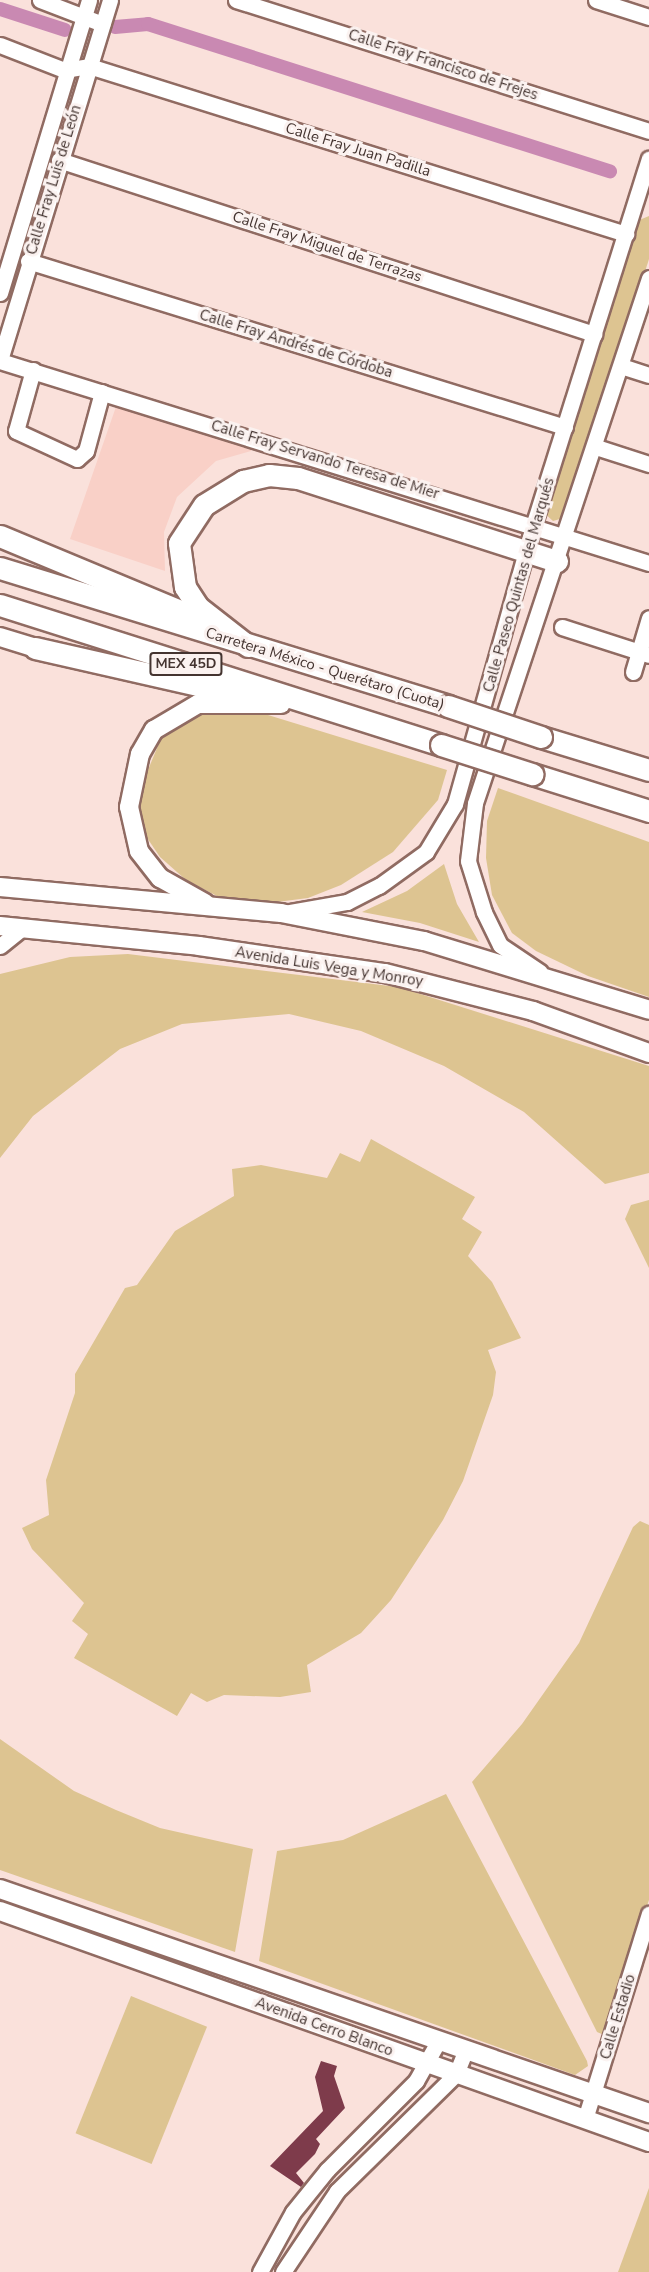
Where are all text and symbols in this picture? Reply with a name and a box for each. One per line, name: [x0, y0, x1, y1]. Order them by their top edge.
street label: Calle Fray Francisco de Frejes: [346, 26, 540, 104]
street label: Calle Fray Luis de León: [23, 103, 85, 257]
street label: Calle Fray Juan Padilla: [283, 119, 433, 181]
street label: Calle Fray Miguel de Terrazas: [230, 208, 424, 286]
street label: Calle Fray Andrés de Córdoba: [197, 306, 395, 382]
street label: Calle Fray Servando Teresa de Mier: [209, 417, 441, 503]
street label: Calle Paseo Quintas del Marqués: [480, 476, 558, 694]
street label: Carretera México - Querétaro (Cuota): [203, 624, 447, 714]
road number: MEX 45D: [148, 653, 224, 675]
street label: Avenida Luis Vega y Monroy: [234, 943, 424, 991]
street label: Calle Estadio: [597, 1972, 639, 2062]
street label: Avenida Cerro Blanco: [253, 1994, 395, 2060]

